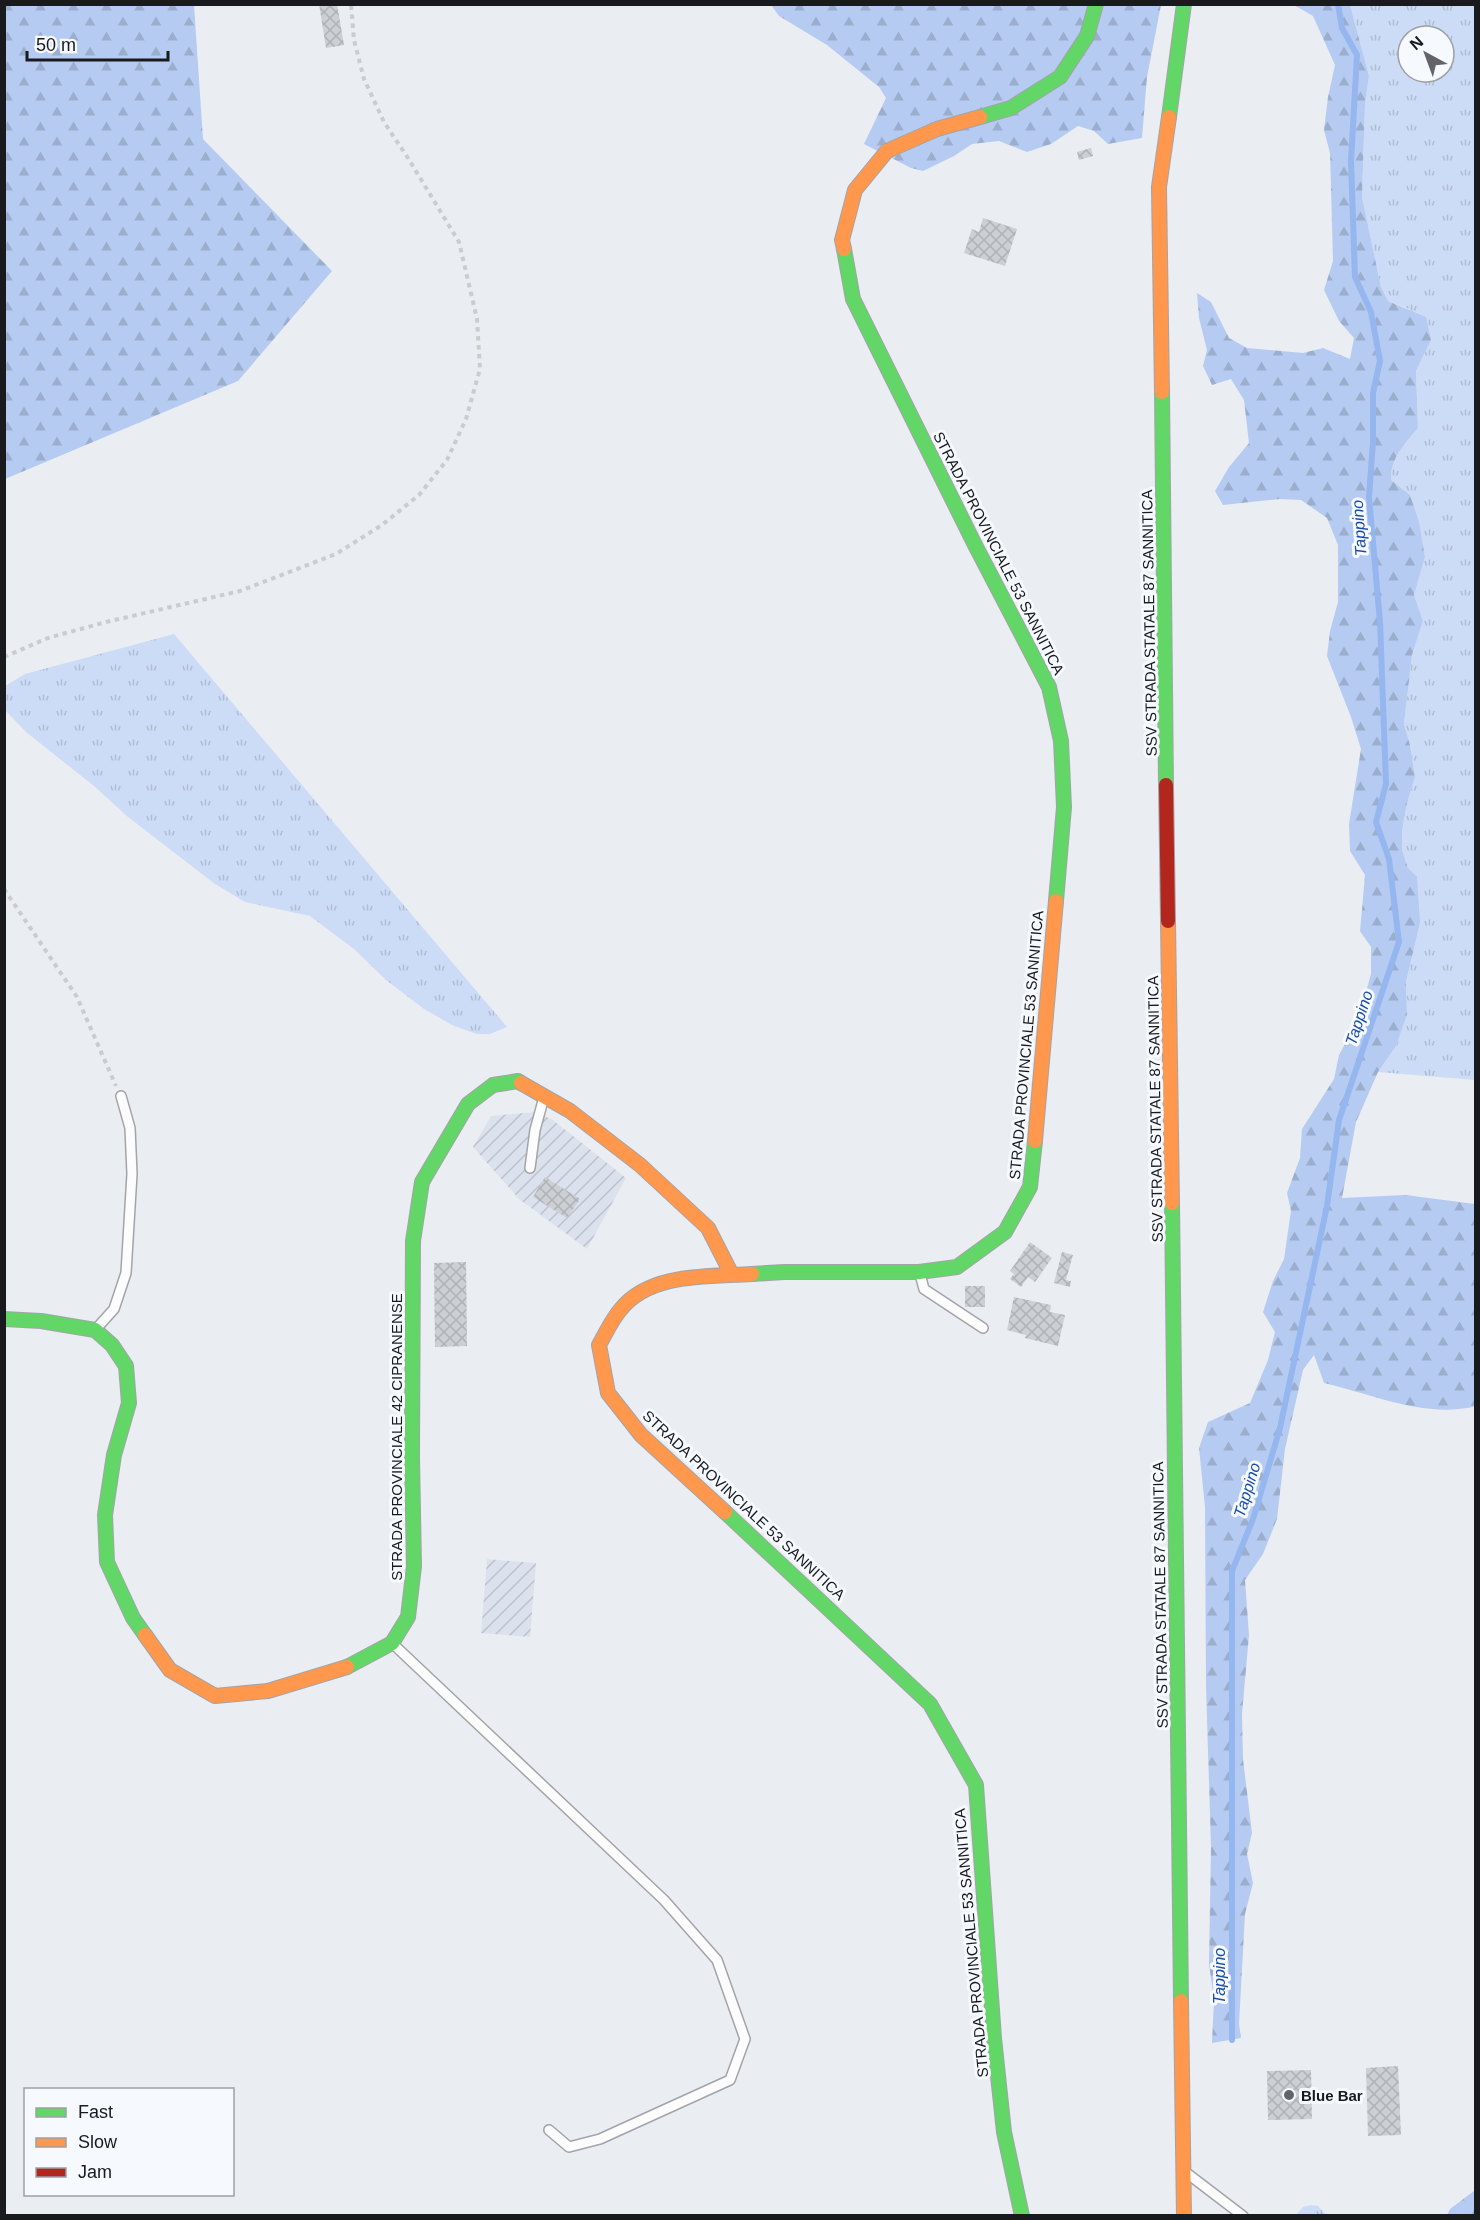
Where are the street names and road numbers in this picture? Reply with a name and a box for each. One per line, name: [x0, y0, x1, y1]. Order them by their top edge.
street label: STRADA PROVINCIALE 53 SANNITICA: [930, 429, 1068, 677]
street label: SSV STRADA STATALE 87 SANNITICA: [1138, 489, 1160, 757]
street label: STRADA PROVINCIALE 53 SANNITICA: [1006, 910, 1046, 1180]
street label: SSV STRADA STATALE 87 SANNITICA: [1144, 975, 1166, 1243]
street label: STRADA PROVINCIALE 42 CIPRANENSE: [388, 1293, 405, 1581]
street label: STRADA PROVINCIALE 53 SANNITICA: [639, 1407, 849, 1603]
street label: SSV STRADA STATALE 87 SANNITICA: [1149, 1461, 1171, 1729]
street label: STRADA PROVINCIALE 53 SANNITICA: [951, 1808, 991, 2078]

